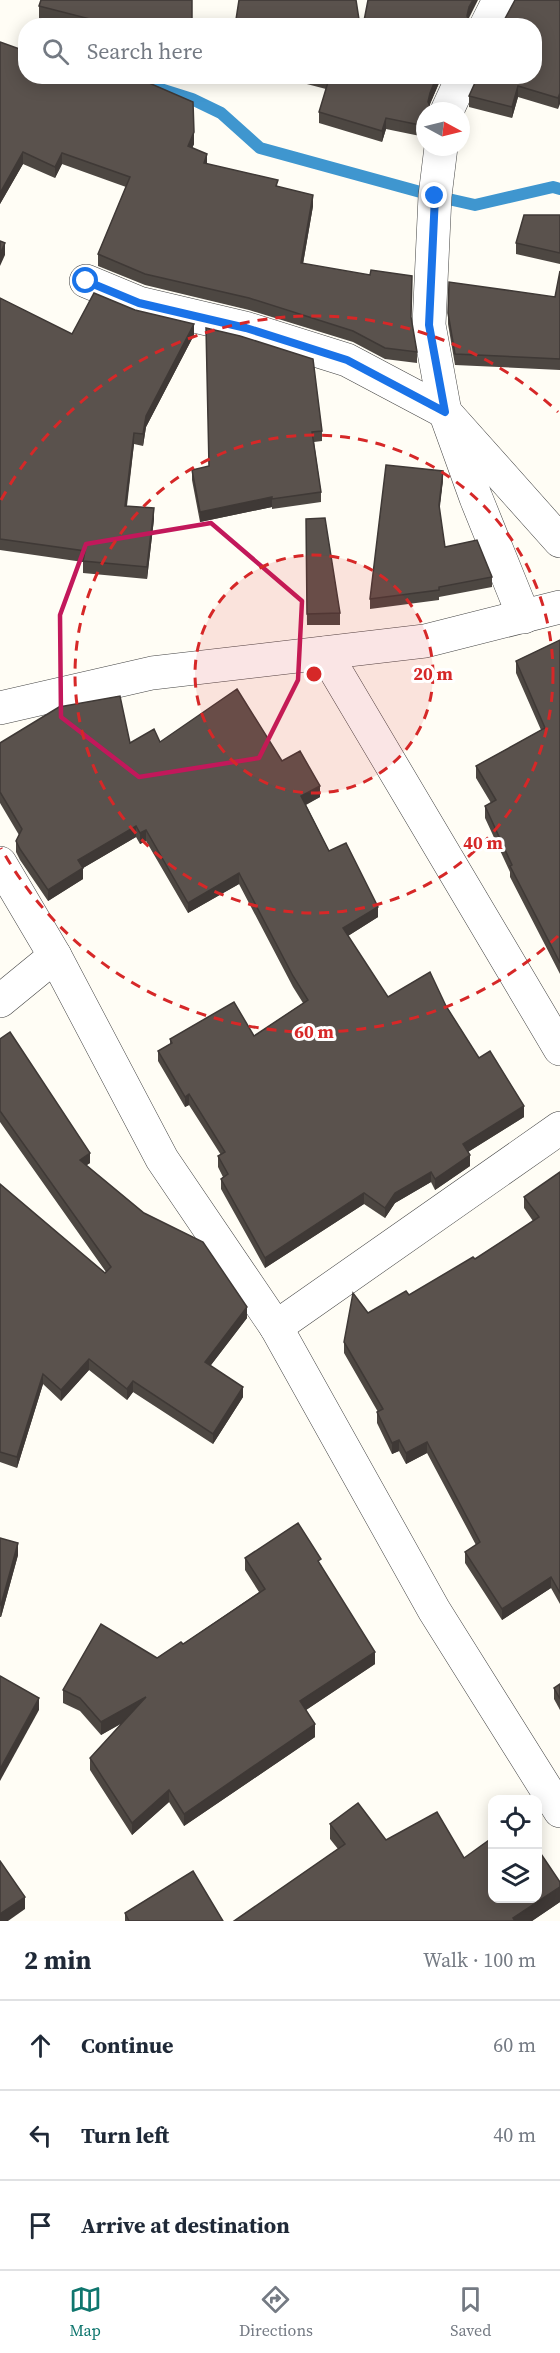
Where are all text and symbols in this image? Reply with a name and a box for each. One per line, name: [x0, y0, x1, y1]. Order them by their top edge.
search box: [18, 18, 542, 84]
icon: search: [39, 35, 72, 68]
text: Search here: [87, 36, 203, 66]
north arrow: [416, 102, 470, 156]
route end: [421, 182, 447, 208]
route start: [72, 267, 98, 293]
text: 20 m: [413, 661, 453, 686]
centre of rings: [304, 664, 324, 684]
text: 40 m: [463, 830, 503, 855]
text: 60 m: [294, 1019, 334, 1044]
map controls: [488, 1795, 542, 1903]
button: locate: [488, 1795, 542, 1849]
button: layers: [488, 1849, 542, 1903]
text: 2 min: [24, 1942, 91, 1978]
text: Walk · 100 m: [423, 1946, 536, 1974]
icon: ahead: [24, 2029, 57, 2062]
text: Continue: [81, 2030, 174, 2060]
text: 60 m: [493, 2031, 536, 2059]
icon: left: [24, 2119, 57, 2152]
text: Turn left: [81, 2120, 169, 2150]
text: 40 m: [493, 2121, 536, 2149]
icon: arrive: [24, 2209, 57, 2242]
text: Arrive at destination: [81, 2210, 290, 2240]
tab: Map: [69, 2283, 102, 2341]
tab: Directions: [239, 2283, 313, 2341]
tab: Saved: [450, 2283, 491, 2341]

